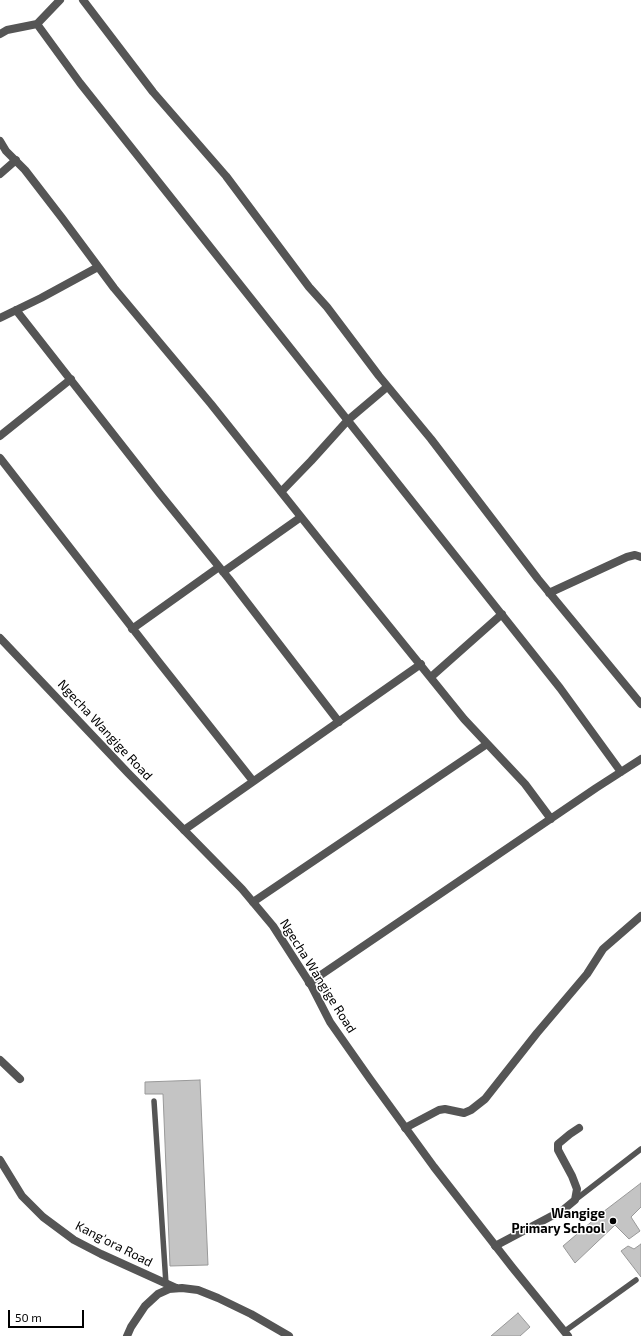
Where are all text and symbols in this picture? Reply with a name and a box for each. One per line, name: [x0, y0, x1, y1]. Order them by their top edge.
street label: Ngecha Wangige Road: [54, 677, 156, 783]
street label: Ngecha Wangige Road: [277, 916, 359, 1036]
place label: Wangige Primary School: [512, 1206, 605, 1237]
marker: Wangige Primary School: [608, 1216, 618, 1226]
street label: Kang'ora Road: [73, 1218, 155, 1270]
scale bar: [10, 1302, 86, 1328]
text: 50 m: [15, 1310, 42, 1324]

